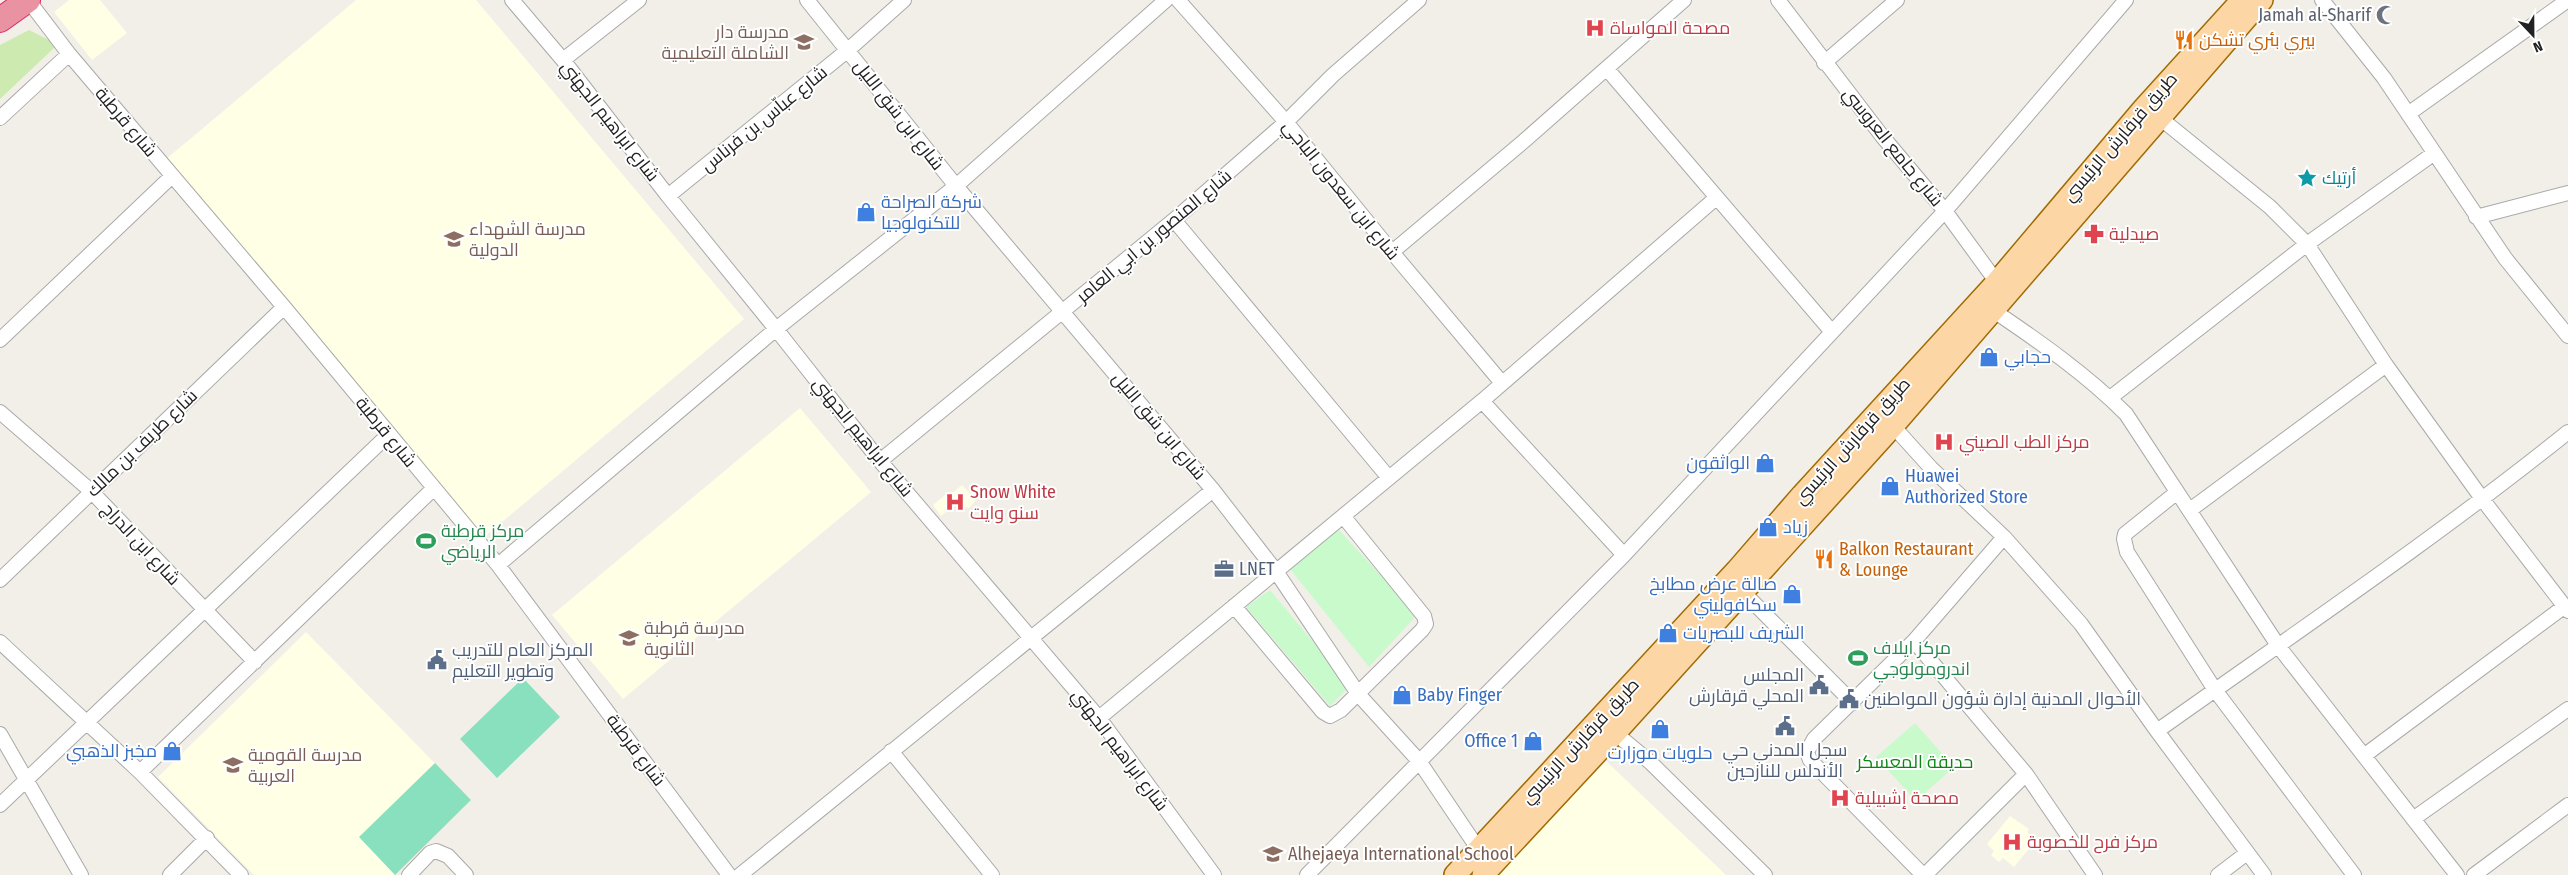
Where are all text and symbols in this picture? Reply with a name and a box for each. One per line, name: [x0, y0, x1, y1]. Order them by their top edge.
place label: Jamah al-Sharif: [2258, 4, 2372, 26]
mosque icon: Jamah al-Sharif: [2375, 4, 2397, 26]
north arrow: [2508, 10, 2558, 60]
hospital icon: مصحة المواساة: [1584, 17, 1606, 39]
place label: مصحة المواساة: [1610, 17, 1730, 39]
place label: مدرسة دار الشاملة التعليمية: [662, 21, 789, 64]
restaurant icon: بيري بئري تشكن: [2173, 29, 2195, 51]
place label: بيري بئري تشكن: [2199, 29, 2315, 54]
school or university icon: مدرسة دار الشاملة التعليمية: [793, 31, 815, 53]
text: N: [2531, 37, 2545, 56]
street label: شارع ابن شق الليل: [848, 55, 949, 175]
street label: شارع ابراهيم الجهني: [554, 56, 664, 188]
street label: شارع عباّس بن فرناس: [696, 61, 832, 177]
street label: طريق قرقارش الرئيسي: [2058, 68, 2183, 207]
street label: شارع قرطبة: [90, 83, 162, 162]
street label: شارع جامع العروسي: [1837, 83, 1948, 212]
street label: شارع ابن سعدون الباجي: [1275, 116, 1404, 266]
street label: شارع المنصور بن ابي العامر: [1071, 165, 1238, 310]
place icon: أرتيك: [2296, 167, 2318, 189]
place label: أرتيك: [2322, 167, 2357, 189]
place label: شركة الصراحة للتكنولوجيا: [881, 191, 982, 234]
shop icon: شركة الصراحة للتكنولوجيا: [855, 201, 877, 223]
place label: مدرسة الشهداء الدولية: [469, 218, 586, 261]
pharmacy icon: صيدلية: [2083, 223, 2105, 245]
place label: صيدلية: [2109, 223, 2159, 245]
school or university icon: مدرسة الشهداء الدولية: [443, 228, 465, 250]
shop icon: حجابي: [1978, 346, 2000, 368]
place label: حجابي: [2004, 346, 2051, 371]
street label: شارع ابن شق الليل: [1107, 368, 1210, 485]
street label: شارع ابراهيم الجهني: [806, 373, 918, 503]
street label: طريق قرقارش الرئيسي: [1789, 373, 1916, 510]
street label: شارع طريف بن مالك: [82, 385, 203, 502]
street label: شارع قرطبة: [350, 392, 421, 472]
hospital icon: مركز الطب الصيني: [1933, 431, 1955, 453]
place label: مركز الطب الصيني: [1959, 431, 2089, 456]
place label: الواثقون: [1686, 452, 1750, 474]
shop icon: الواثقون: [1754, 452, 1776, 474]
place label: Huawei Authorized Store: [1905, 465, 2028, 508]
shop icon: Huawei Authorized Store: [1879, 475, 1901, 497]
place label: Snow White سنو وايت: [970, 481, 1056, 524]
hospital icon: Snow White سنو وايت: [944, 491, 966, 513]
street label: شارع ابن الدراج: [96, 498, 185, 591]
shop icon: زياد: [1757, 516, 1779, 538]
place label: زياد: [1783, 516, 1808, 538]
place label: مركز قرطبة الرياضي: [441, 520, 524, 565]
sports icon: مركز قرطبة الرياضي: [415, 530, 437, 552]
place label: Balkon Restaurant & Lounge: [1839, 538, 1974, 581]
restaurant icon: Balkon Restaurant & Lounge: [1813, 548, 1835, 570]
office icon: LNET: [1213, 558, 1235, 580]
place label: LNET: [1239, 558, 1275, 580]
place label: صالة عرض مطابخ سكافوليني: [1649, 573, 1777, 619]
shop icon: صالة عرض مطابخ سكافوليني: [1781, 583, 1803, 605]
place label: مدرسة قرطبة الثانوية: [644, 617, 745, 660]
shop icon: الشريف للبصريات: [1657, 622, 1679, 644]
place label: الشريف للبصريات: [1683, 622, 1805, 644]
school or university icon: مدرسة قرطبة الثانوية: [618, 627, 640, 649]
place label: مركز ايلاف اندرومولوجي: [1873, 637, 1970, 683]
place label: المركز العام للتدريب وتطوير التعليم: [452, 639, 593, 683]
sports icon: مركز ايلاف اندرومولوجي: [1847, 647, 1869, 669]
public building icon: المركز العام للتدريب وتطوير التعليم: [426, 649, 448, 671]
place label: المجلس المحلي قرقارش: [1689, 664, 1804, 710]
street label: طريق قرقارش الرئيسي: [1516, 674, 1645, 810]
public building icon: المجلس المحلي قرقارش: [1808, 674, 1830, 696]
shop icon: Baby Finger: [1391, 684, 1413, 706]
place label: Baby Finger: [1417, 684, 1503, 706]
street label: شارع ابراهيم الجهني: [1065, 685, 1173, 817]
public building icon: الأحوال المدنية إدارة شؤون المواطنين: [1838, 688, 1860, 710]
place label: الأحوال المدنية إدارة شؤون المواطنين: [1864, 688, 2141, 710]
street label: شارع قرطبة: [601, 710, 670, 791]
public building icon: سجل المدني حي الأندلس للنازحين: [1774, 715, 1796, 737]
shop icon: حلويات موزارت: [1649, 718, 1671, 740]
place label: Office 1: [1464, 730, 1518, 752]
shop icon: Office 1: [1522, 730, 1544, 752]
place label: سجل المدني حي الأندلس للنازحين: [1723, 739, 1847, 782]
place label: مخبز الذهبي: [66, 740, 157, 765]
shop icon: مخبز الذهبي: [161, 740, 183, 762]
place label: حلويات موزارت: [1608, 742, 1712, 764]
place label: مدرسة القومية العربية: [248, 744, 362, 787]
park label: حديقة المعسكر: [1856, 751, 1973, 773]
school or university icon: مدرسة القومية العربية: [222, 754, 244, 776]
hospital icon: مصحة إشبيلية: [1829, 787, 1851, 809]
place label: مصحة إشبيلية: [1855, 787, 1959, 809]
hospital icon: مركز فرح للخصوبة: [2001, 831, 2023, 853]
place label: مركز فرح للخصوبة: [2027, 831, 2158, 854]
school or university icon: Alhejaeya International School: [1262, 843, 1284, 865]
place label: Alhejaeya International School: [1288, 843, 1514, 865]

